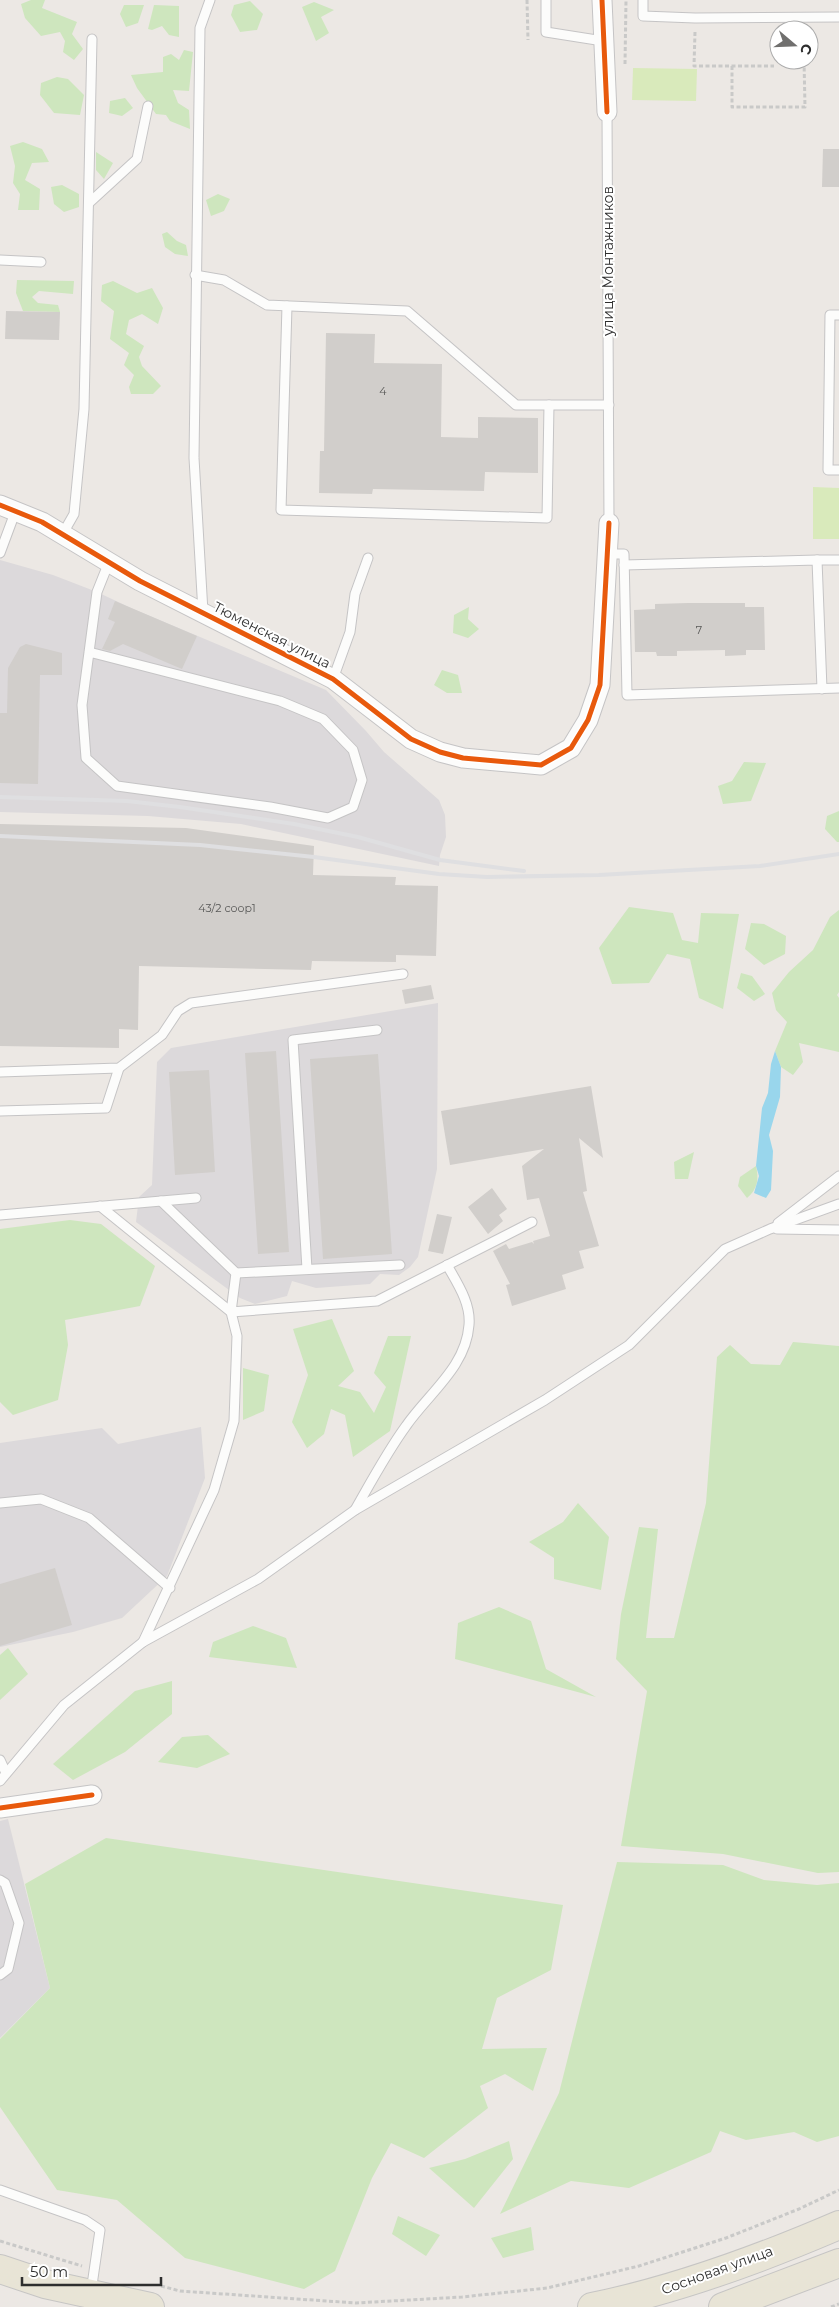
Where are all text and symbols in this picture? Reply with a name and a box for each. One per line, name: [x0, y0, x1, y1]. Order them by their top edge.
north arrow: [769, 20, 819, 70]
text: С: [796, 41, 816, 57]
street label: улица Монтажников: [599, 186, 617, 337]
house number: 4: [379, 384, 387, 398]
street label: Тюменская улица: [210, 598, 334, 672]
house number: 7: [696, 623, 702, 637]
house number: 43/2 соор1: [198, 901, 256, 915]
street label: Сосновая улица: [659, 2241, 775, 2299]
scale bar: [22, 2254, 161, 2286]
text: 50 m: [30, 2262, 68, 2281]

